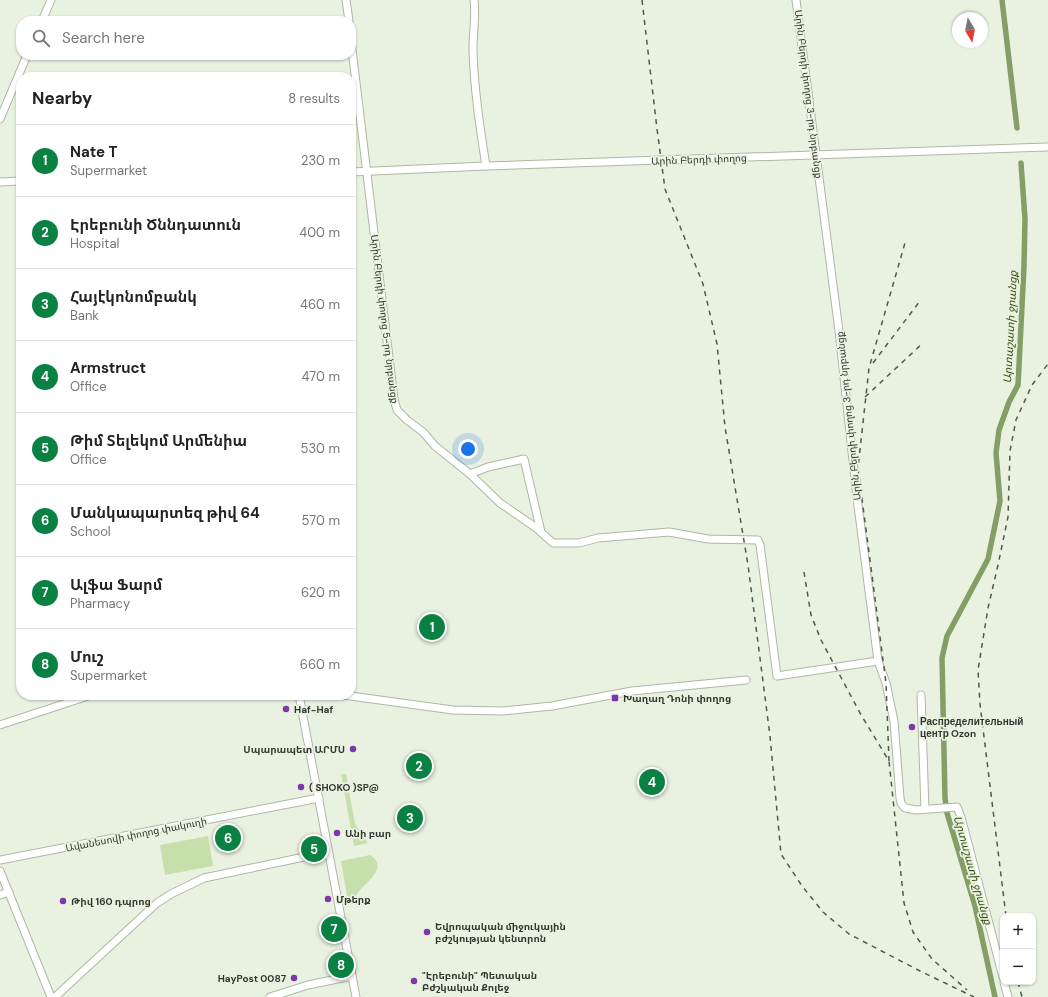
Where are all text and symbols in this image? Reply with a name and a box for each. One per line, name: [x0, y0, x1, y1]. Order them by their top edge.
street label: Արին Բերդի փողոց 3-րդ նրբանցք: [792, 9, 825, 179]
north arrow: [952, 12, 988, 48]
search box: [16, 16, 356, 60]
icon: search: [30, 27, 52, 49]
text: Search here: [62, 28, 145, 48]
text: Nearby: [32, 87, 92, 109]
text: 8 results: [288, 90, 340, 107]
text: Nate T: [70, 142, 117, 162]
street label: Արին Բերդի փողոց: [651, 151, 747, 168]
text: 1: [43, 152, 47, 169]
text: 230 m: [301, 152, 340, 169]
text: Supermarket: [70, 162, 147, 179]
text: Էրեբունի Ծննդատուն: [70, 215, 241, 235]
text: 2: [41, 224, 49, 241]
text: 400 m: [299, 224, 340, 241]
street label: Արին Բերդի փողոց 5-րդ նրբանցք: [368, 234, 401, 404]
text: Hospital: [70, 235, 119, 252]
water label: Արտաշատի ջրանցք: [1000, 270, 1020, 384]
text: Հայէկոնոմբանկ: [70, 287, 197, 307]
text: 3: [41, 296, 49, 313]
text: 460 m: [300, 296, 340, 313]
text: Bank: [70, 307, 99, 324]
street label: Արին Բերդի փողոց 3-րդ նրբանցք: [833, 331, 864, 501]
text: Armstruct: [70, 358, 146, 378]
text: 4: [41, 368, 49, 385]
text: 470 m: [301, 368, 340, 385]
text: Office: [70, 378, 107, 395]
text: Թիմ Տելեկոմ Արմենիա: [70, 431, 247, 451]
your location: [458, 439, 478, 459]
text: 5: [41, 440, 49, 457]
text: 530 m: [300, 440, 340, 457]
text: Office: [70, 451, 107, 468]
text: Մանկապարտեզ թիվ 64: [70, 503, 260, 523]
text: 6: [41, 512, 49, 529]
text: 570 m: [302, 512, 340, 529]
text: School: [70, 523, 111, 540]
text: Ալֆա Ֆարմ: [70, 575, 162, 595]
text: 7: [42, 584, 48, 601]
text: 620 m: [301, 584, 340, 601]
text: Pharmacy: [70, 595, 130, 612]
pin: 1: [419, 612, 445, 642]
text: Մուշ: [70, 647, 103, 667]
text: 8: [41, 656, 49, 673]
text: 660 m: [300, 656, 340, 673]
text: Supermarket: [70, 667, 147, 684]
place label: Խաղաղ Դոնի փողոց: [623, 692, 731, 705]
marker: Խաղաղ Դոնի փողոց: [610, 693, 620, 703]
place label: Haf-Haf: [294, 703, 333, 716]
marker: Haf-Haf: [281, 704, 291, 714]
place label: Распределительный центр Ozon: [920, 715, 1023, 740]
marker: Распределительный центр Ozon: [907, 722, 917, 732]
place label: Սպարապետ ԱՐՄՍ: [243, 743, 345, 756]
marker: Սպարապետ ԱՐՄՍ: [348, 744, 358, 754]
pin: 2: [406, 751, 432, 781]
pin: 4: [639, 767, 665, 797]
place label: ( SHOKO )SP@: [309, 781, 379, 794]
marker: ( SHOKO )SP@: [296, 782, 306, 792]
pin: 3: [397, 803, 423, 833]
street label: Ավանեսովի փողոց փակուղի: [64, 814, 208, 855]
water label: Արտաշատի ջրանցք: [951, 814, 995, 927]
pin: 6: [215, 823, 241, 853]
place label: Անի բար: [345, 827, 391, 840]
marker: Անի բար: [332, 828, 342, 838]
pin: 5: [301, 834, 327, 864]
place label: Մթերք: [336, 893, 371, 906]
marker: Մթերք: [323, 894, 333, 904]
place label: Թիվ 160 դպրոց: [71, 895, 151, 908]
marker: Թիվ 160 դպրոց: [58, 896, 68, 906]
map controls: [1000, 913, 1036, 985]
button: +: [1000, 913, 1036, 949]
pin: 7: [321, 914, 347, 944]
place label: Եվրոպական միջուկային բժշկության կենտրոն: [435, 920, 566, 945]
marker: Եվրոպական միջուկային բժշկության կենտրոն: [422, 927, 432, 937]
button: −: [1000, 949, 1036, 985]
pin: 8: [328, 950, 354, 980]
place label: "Էրեբունի" Պետական Բժշկական Քոլեջ: [422, 969, 537, 994]
place label: HayPost 0087: [218, 972, 287, 985]
marker: HayPost 0087: [289, 973, 299, 983]
marker: "Էրեբունի" Պետական Բժշկական Քոլեջ: [409, 976, 419, 986]

